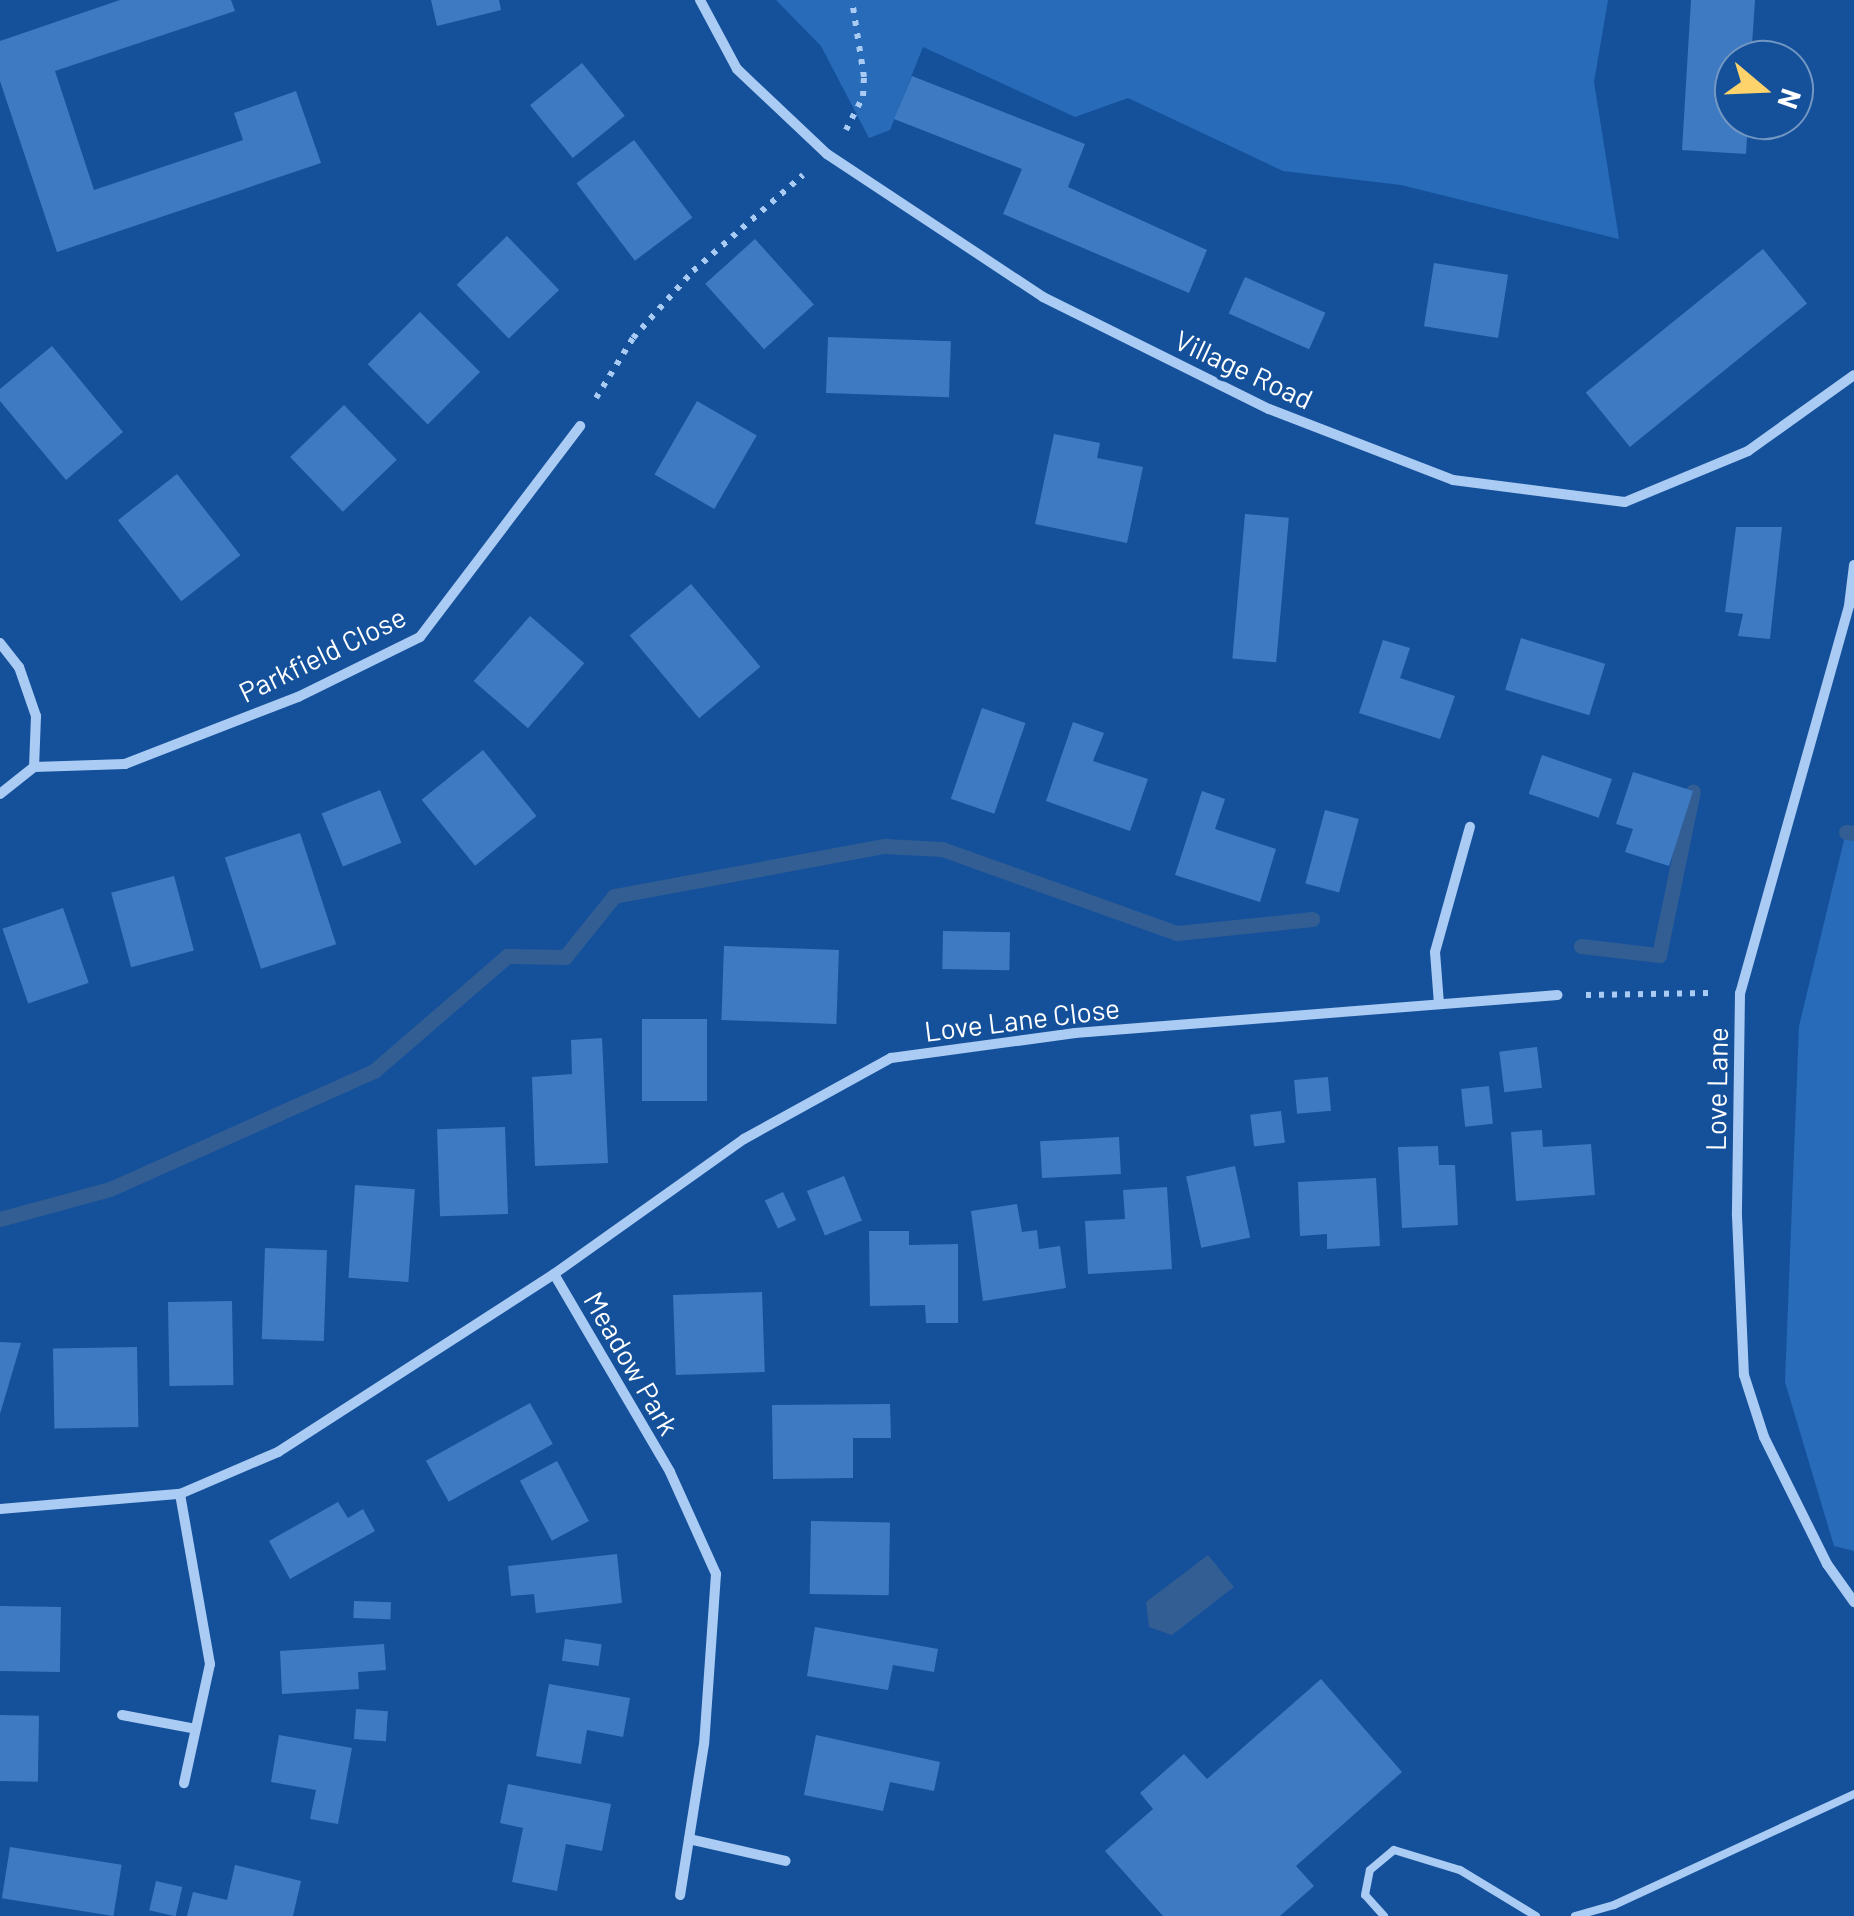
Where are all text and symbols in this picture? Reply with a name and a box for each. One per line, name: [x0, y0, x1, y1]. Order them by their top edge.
north arrow: [1714, 40, 1814, 140]
text: N: [1771, 85, 1810, 113]
street label: Village Road: [1170, 322, 1318, 416]
street label: Parkfield Close: [233, 599, 411, 709]
street label: Love Lane Close: [922, 990, 1122, 1048]
street label: Love Lane: [1698, 1027, 1734, 1151]
street label: Meadow Park: [577, 1285, 687, 1441]

